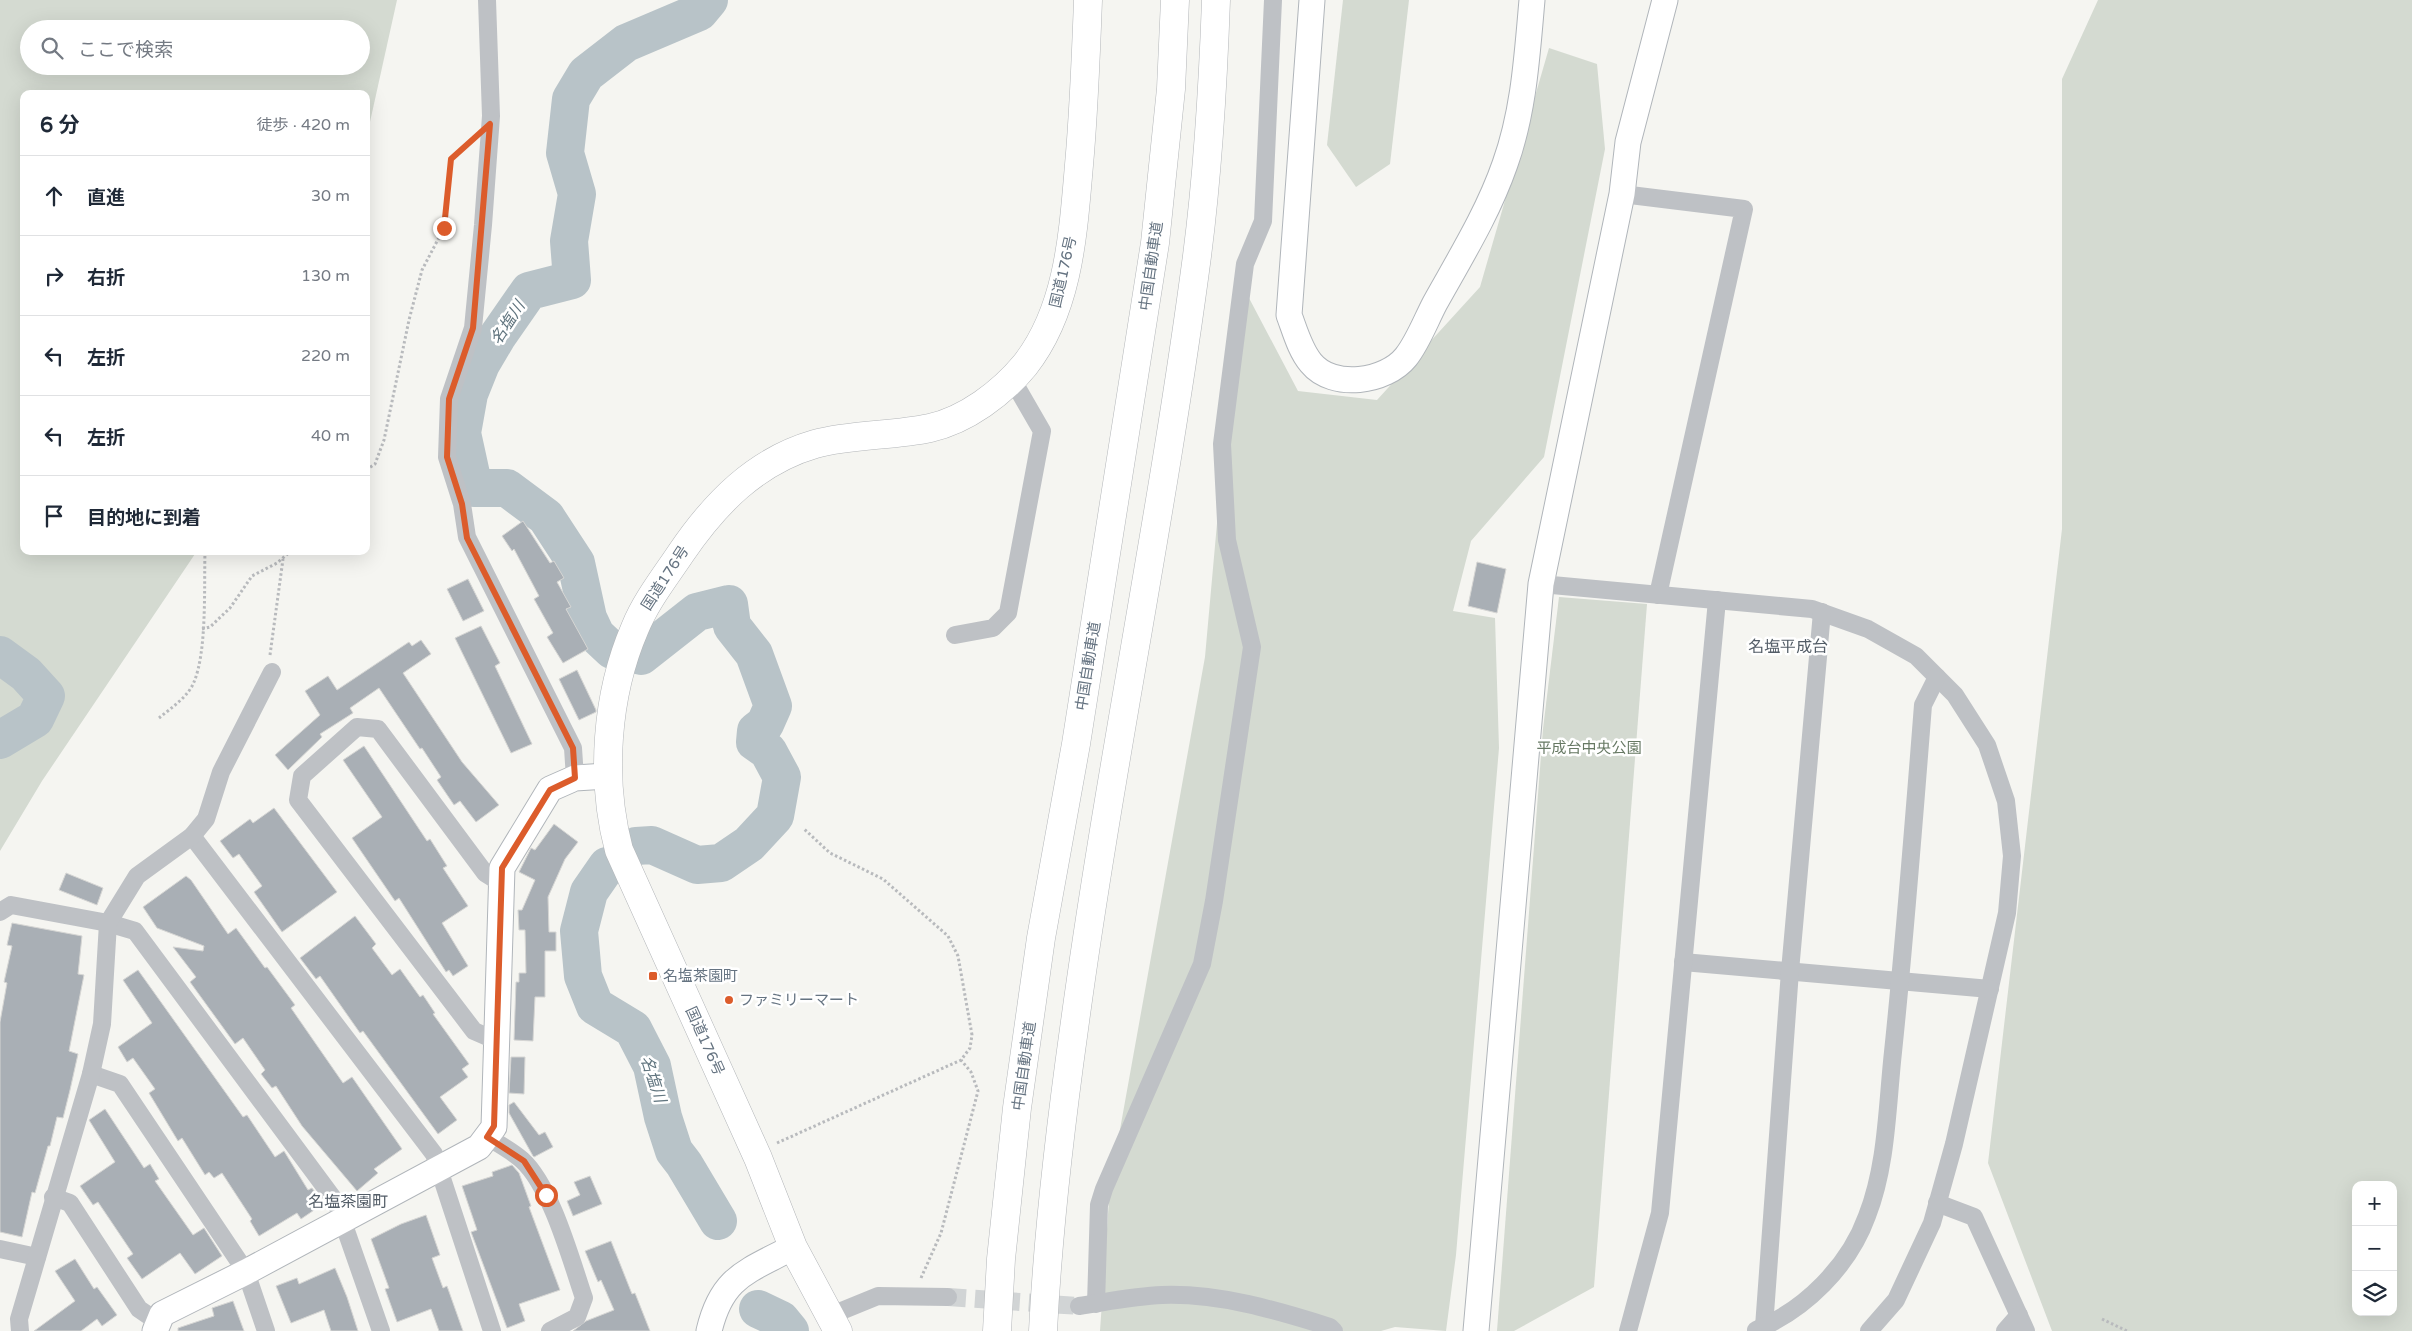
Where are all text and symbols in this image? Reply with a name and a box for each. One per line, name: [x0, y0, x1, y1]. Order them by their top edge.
search box: [20, 20, 370, 75]
icon: search: [38, 34, 66, 62]
text: ここで検索: [78, 39, 173, 61]
text: 6 分: [40, 113, 80, 138]
text: 徒歩 · 420 m: [257, 115, 350, 135]
icon: ahead: [40, 182, 68, 210]
text: 30 m: [311, 186, 350, 206]
text: 直進: [87, 187, 125, 209]
route end: [433, 217, 456, 240]
street label: 中国自動車道: [1136, 220, 1166, 312]
street label: 国道176号: [1046, 234, 1080, 310]
icon: right: [40, 262, 68, 290]
text: 130 m: [301, 266, 350, 286]
text: 右折: [87, 267, 125, 289]
water label: 名塩川: [487, 296, 531, 349]
icon: left: [40, 342, 68, 370]
text: 220 m: [301, 346, 350, 366]
text: 左折: [87, 347, 125, 369]
icon: left: [40, 422, 68, 450]
text: 40 m: [311, 426, 350, 446]
text: 左折: [87, 427, 125, 449]
icon: arrive: [40, 502, 68, 530]
text: 目的地に到着: [87, 507, 201, 529]
street label: 国道176号: [638, 542, 692, 614]
street label: 中国自動車道: [1072, 620, 1104, 712]
district label: 名塩平成台: [1748, 637, 1828, 657]
park label: 平成台中央公園: [1536, 739, 1642, 757]
place label: 名塩茶園町: [663, 967, 738, 985]
marker: 名塩茶園町: [647, 970, 659, 982]
place label: ファミリーマート: [739, 991, 859, 1009]
marker: ファミリーマート: [723, 994, 735, 1006]
street label: 国道176号: [682, 1004, 728, 1078]
street label: 中国自動車道: [1009, 1020, 1039, 1112]
water label: 名塩川: [636, 1053, 671, 1107]
map controls: [2352, 1181, 2397, 1316]
button: +: [2352, 1181, 2397, 1226]
route start: [535, 1184, 558, 1207]
district label: 名塩茶園町: [308, 1192, 388, 1212]
button: −: [2352, 1226, 2397, 1271]
button: layers: [2352, 1271, 2397, 1316]

